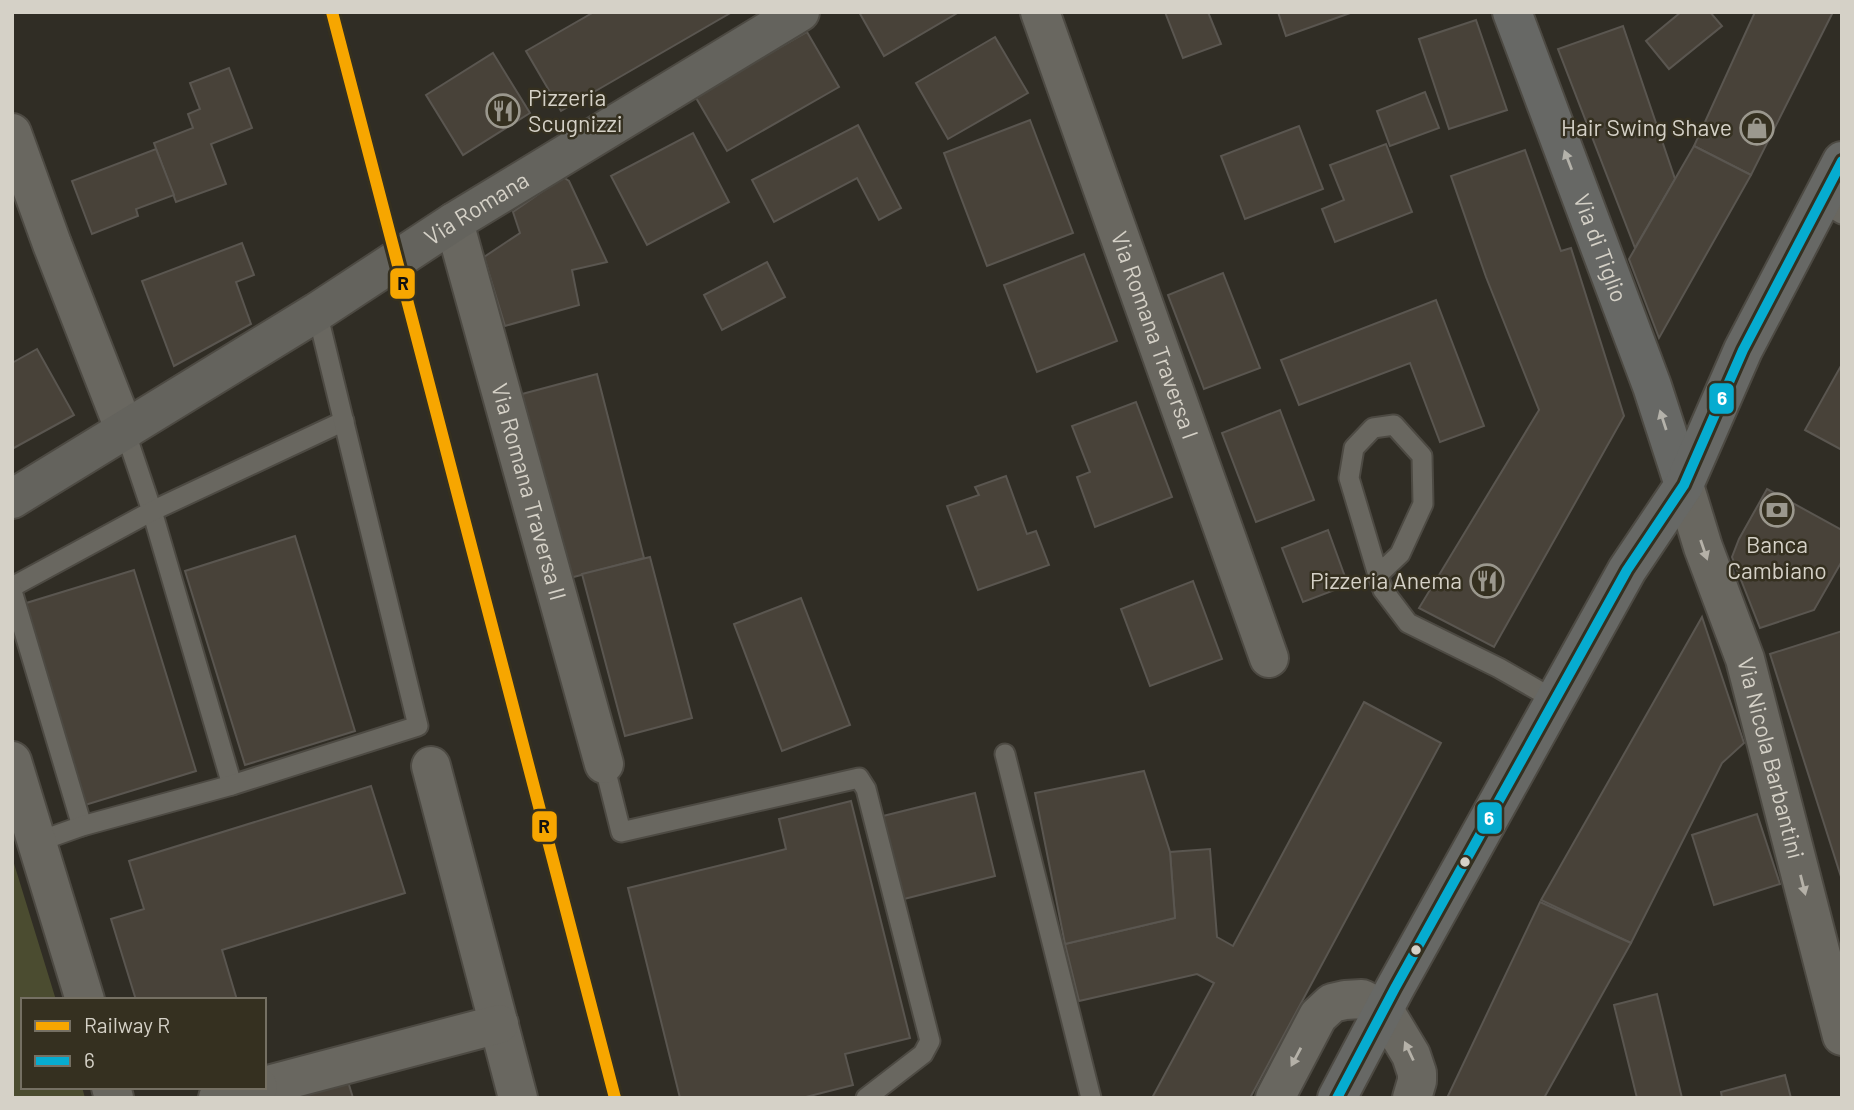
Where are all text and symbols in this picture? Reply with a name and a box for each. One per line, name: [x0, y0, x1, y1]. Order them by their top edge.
place label: Pizzeria Scugnizzi: [528, 83, 623, 137]
restaurant icon: Pizzeria Scugnizzi: [484, 92, 522, 130]
shop icon: Hair Swing Shave: [1738, 109, 1776, 147]
place label: Hair Swing Shave: [1561, 113, 1732, 141]
one-way arrow: [1562, 150, 1573, 171]
street label: Via Romana: [419, 165, 533, 251]
street label: Via di Tiglio: [1568, 190, 1634, 306]
street label: Via Romana Traversa I: [1106, 227, 1205, 443]
line badge: R: [389, 267, 416, 300]
text: R: [397, 271, 409, 294]
street label: Via Romana Traversa II: [486, 380, 573, 603]
line badge: 6: [1708, 382, 1735, 415]
text: 6: [1717, 386, 1727, 409]
one-way arrow: [1657, 409, 1668, 430]
bank icon: Banca Cambiano: [1758, 491, 1796, 529]
place label: Banca Cambiano: [1727, 530, 1827, 584]
one-way arrow: [1699, 539, 1710, 560]
restaurant icon: Pizzeria Anema: [1468, 562, 1506, 600]
place label: Pizzeria Anema: [1310, 566, 1462, 594]
street label: Via Nicola Barbantini: [1732, 654, 1811, 862]
line badge: 6: [1476, 801, 1503, 835]
text: 6: [1484, 806, 1494, 829]
line badge: R: [531, 810, 558, 843]
text: R: [538, 814, 550, 837]
unlabelled marker: [1458, 855, 1472, 869]
one-way arrow: [1798, 874, 1809, 896]
unlabelled marker: [1409, 943, 1423, 957]
legend: [21, 998, 266, 1089]
text: Railway R: [84, 1012, 170, 1037]
one-way arrow: [1403, 1041, 1414, 1062]
text: 6: [84, 1047, 95, 1072]
one-way arrow: [1291, 1047, 1303, 1067]

